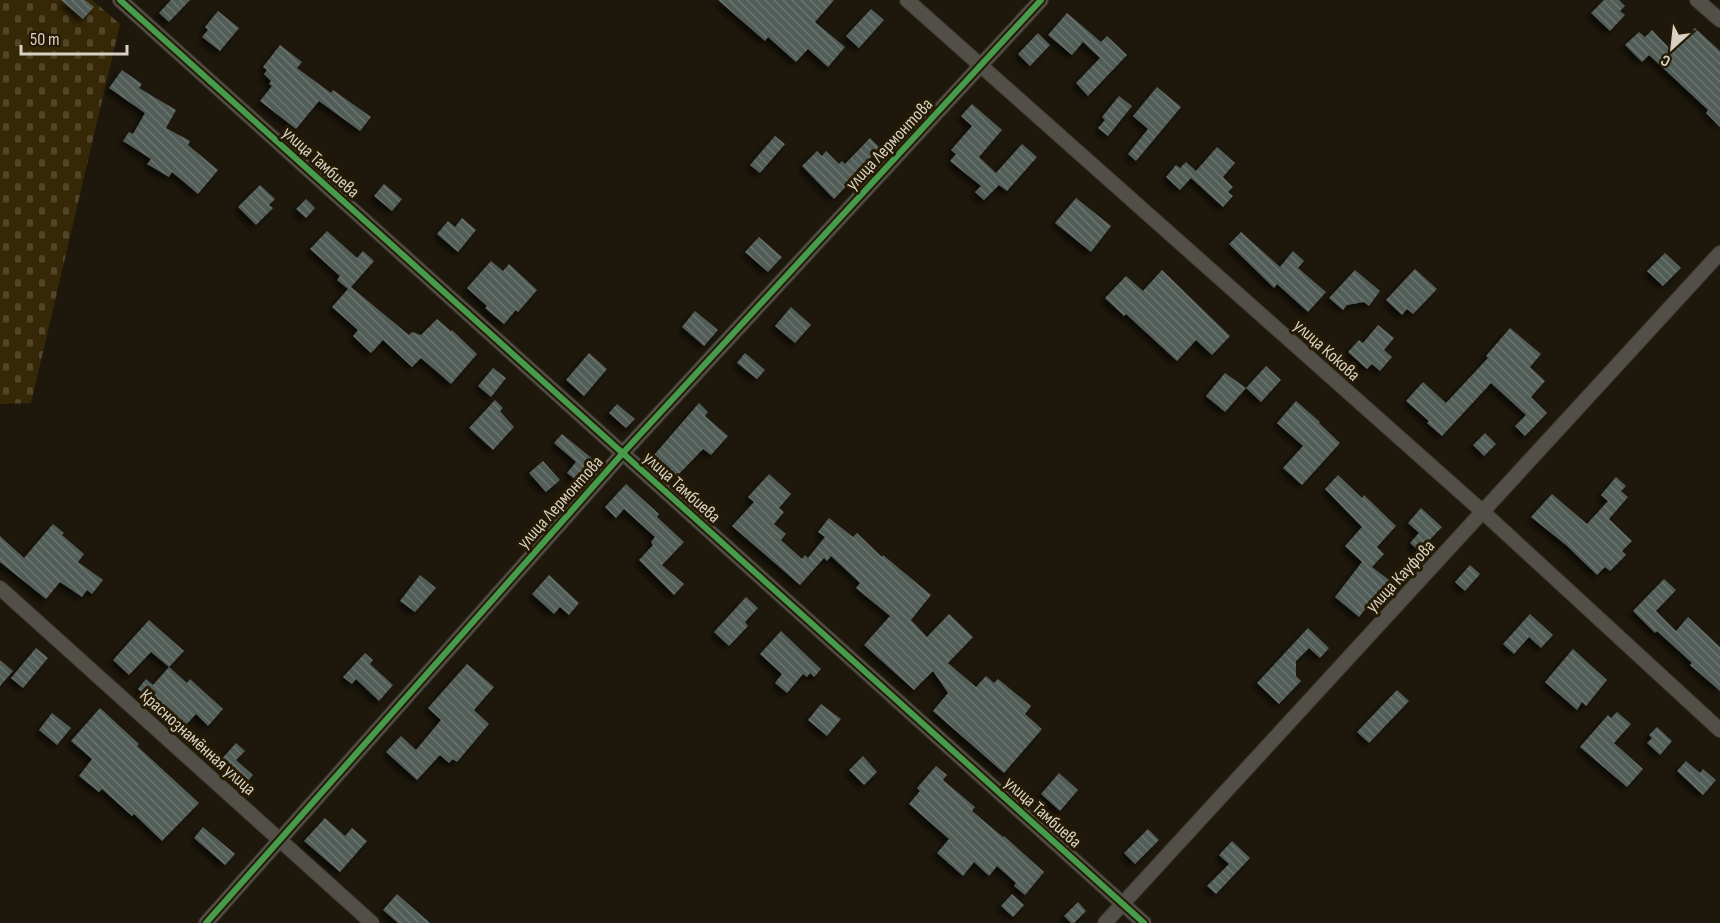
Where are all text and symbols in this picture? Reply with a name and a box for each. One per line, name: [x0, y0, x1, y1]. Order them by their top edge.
scale bar: [21, 18, 128, 56]
north arrow: [1642, 18, 1702, 78]
text: 50 m: [30, 29, 60, 50]
text: С: [1658, 50, 1674, 70]
street label: улица Лермонтова: [842, 94, 937, 195]
street label: улица Тамбиева: [278, 122, 364, 202]
street label: улица Кокова: [1289, 315, 1364, 386]
street label: улица Тамбиева: [639, 447, 725, 527]
street label: улица Лермонтова: [513, 452, 608, 553]
street label: улица Кауфова: [1362, 536, 1439, 617]
street label: Краснознамённая улица: [135, 685, 260, 800]
street label: улица Тамбиева: [1000, 772, 1086, 852]

